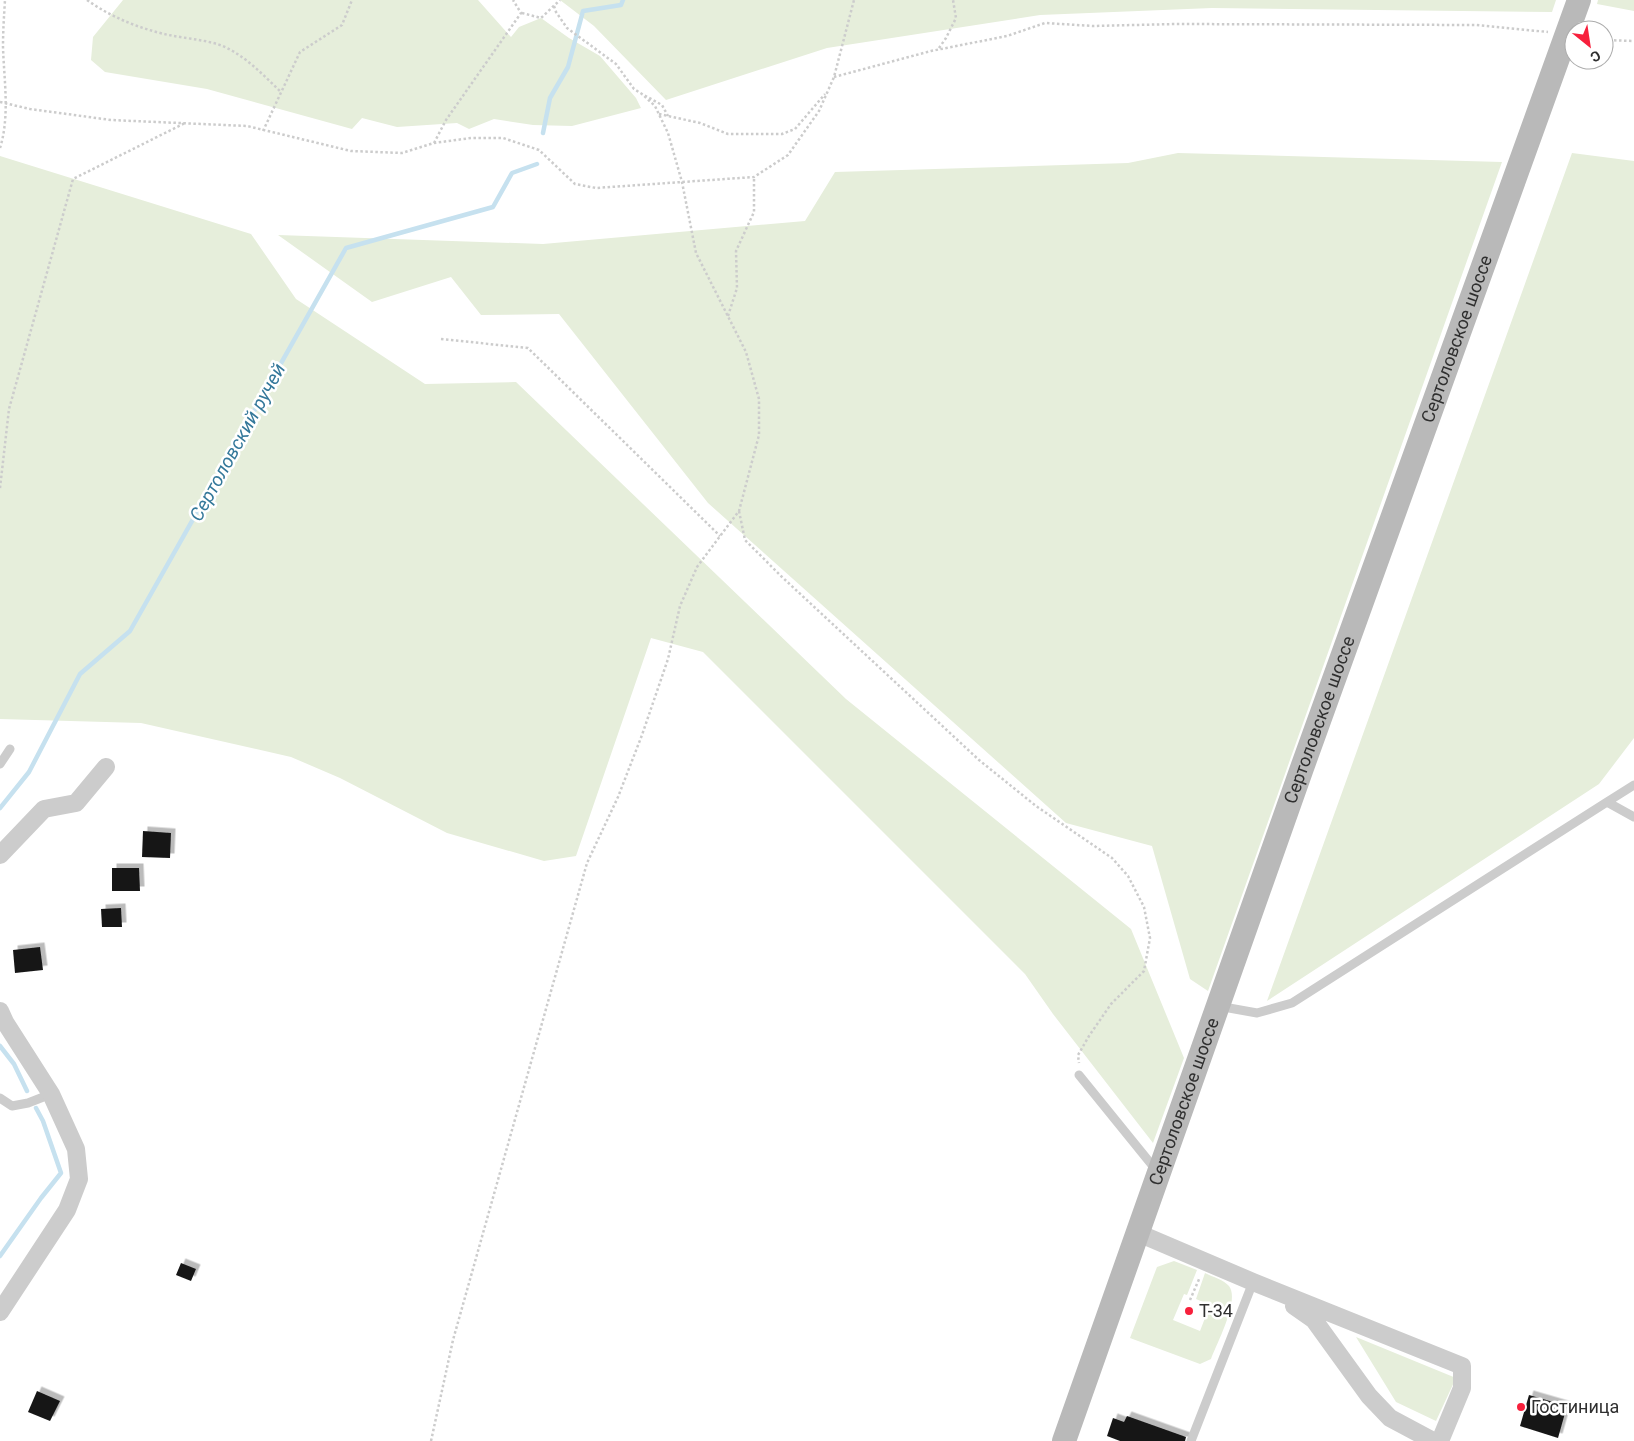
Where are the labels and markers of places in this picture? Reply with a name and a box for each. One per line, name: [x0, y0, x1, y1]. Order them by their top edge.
place label: Т-34: [1199, 1300, 1233, 1321]
marker: Т-34: [1183, 1305, 1195, 1317]
place label: Гостиница: [1531, 1396, 1619, 1417]
marker: Гостиница: [1515, 1401, 1527, 1413]

